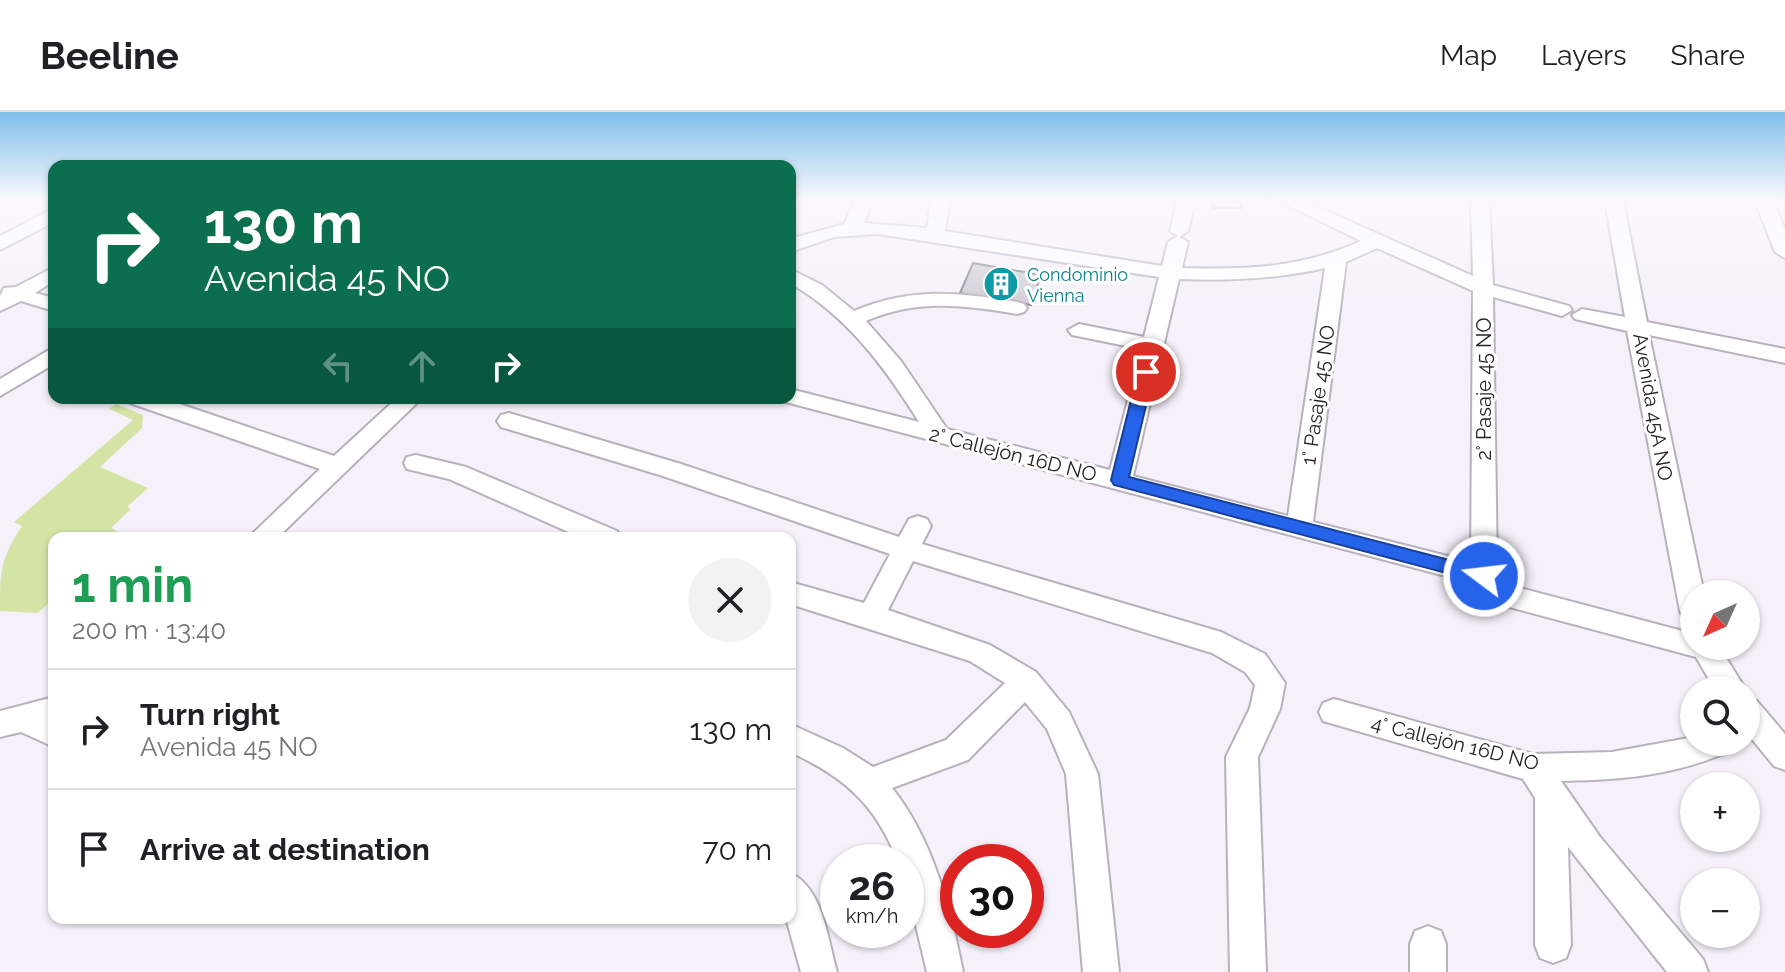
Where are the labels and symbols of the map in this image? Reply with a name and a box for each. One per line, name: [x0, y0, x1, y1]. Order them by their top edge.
place label: Condominio Vienna: [1027, 264, 1128, 306]
building icon: Condominio Vienna: [982, 265, 1020, 303]
street label: 2° Pasaje 45 NO: [1472, 317, 1496, 461]
street label: 1° Pasaje 45 NO: [1296, 323, 1340, 467]
street label: Avenida 45A NO: [1628, 331, 1678, 483]
pin: [1112, 338, 1180, 406]
street label: 2° Callejón 16D NO: [927, 422, 1099, 486]
position arrow: [1442, 534, 1526, 618]
north arrow: [1680, 580, 1760, 660]
street label: 4° Callejón 16D NO: [1369, 711, 1541, 775]
speed limit sign: 30: [940, 844, 1044, 948]

